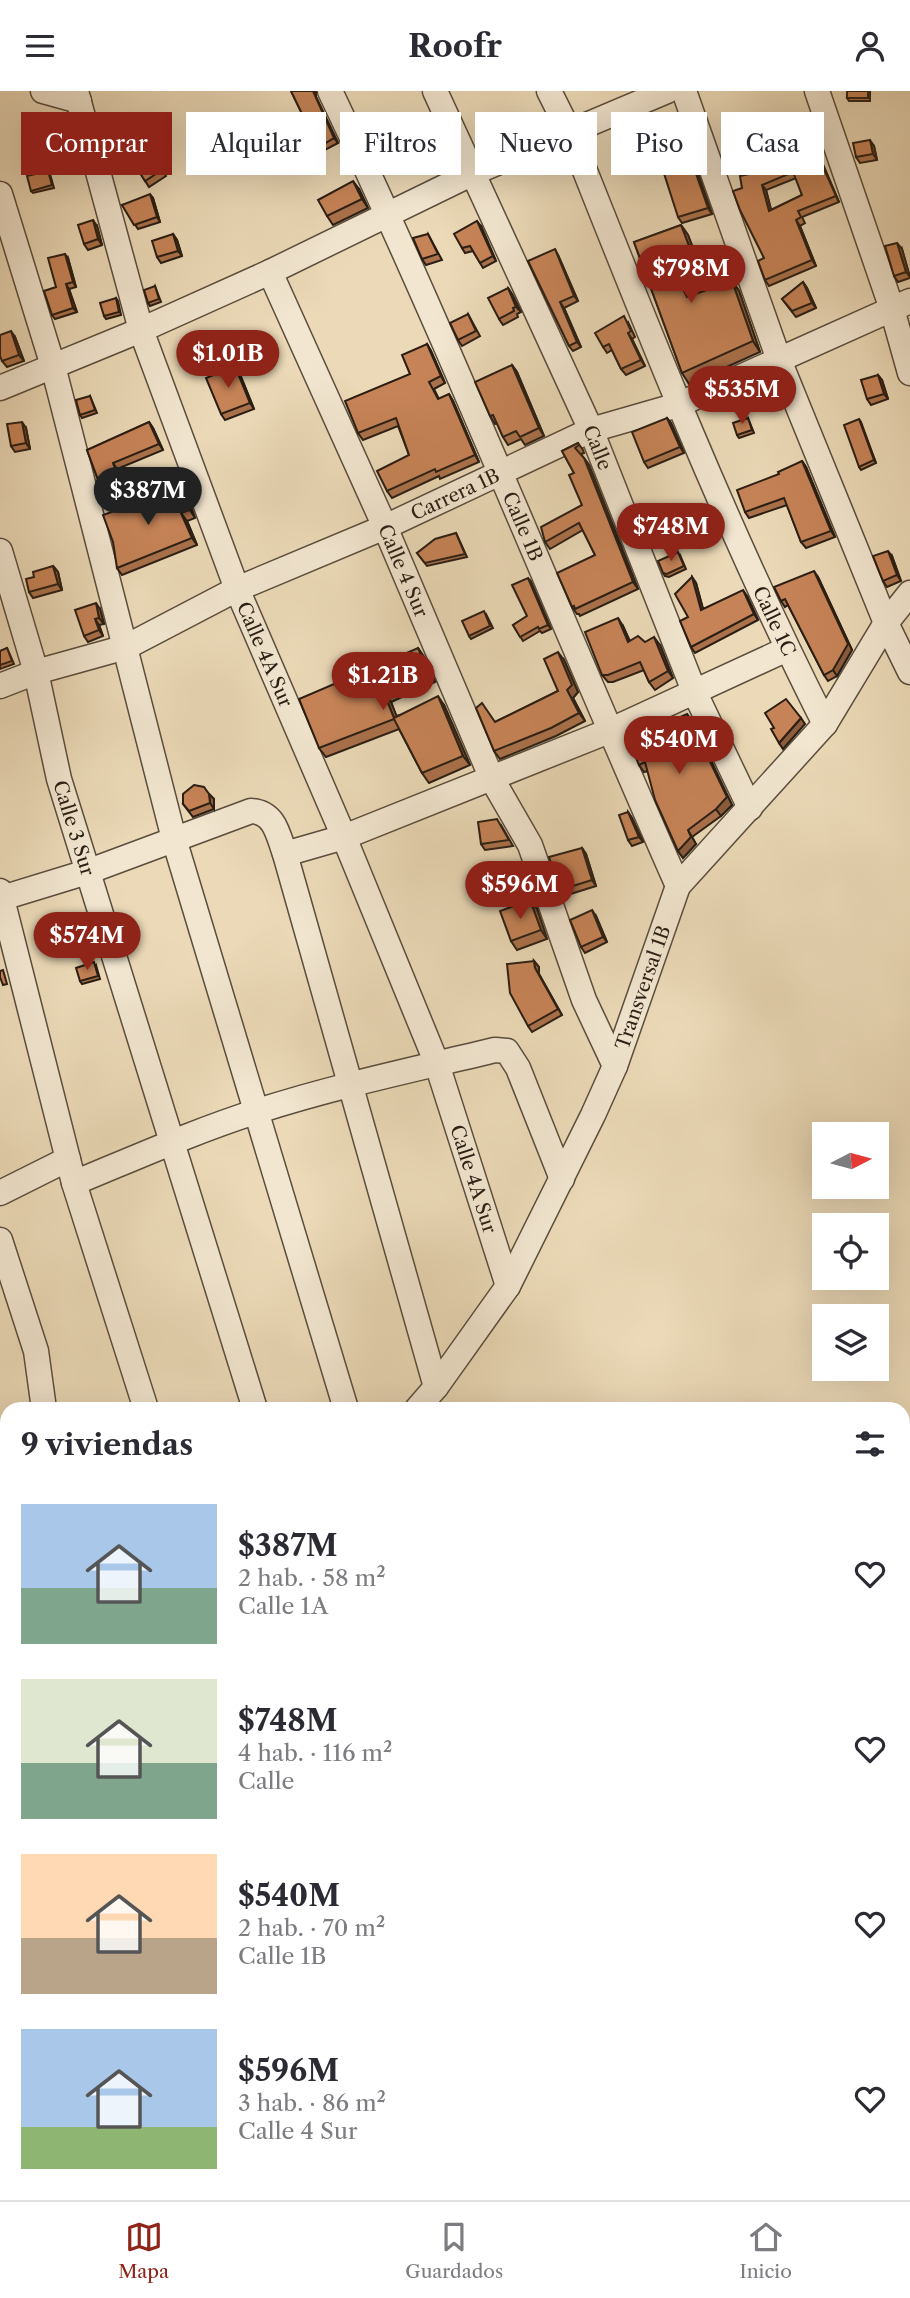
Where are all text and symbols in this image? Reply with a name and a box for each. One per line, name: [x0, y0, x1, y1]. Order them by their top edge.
text: Roofr: [408, 26, 502, 65]
icon: menu: [21, 27, 59, 65]
icon: person: [851, 27, 889, 65]
chip: Comprar: [21, 112, 172, 175]
chip: Alquilar: [186, 112, 326, 175]
chip: Filtros: [340, 112, 461, 175]
chip: Nuevo: [475, 112, 597, 175]
chip: Piso: [611, 112, 707, 175]
chip: Casa: [721, 112, 824, 175]
pin: $798M: [642, 245, 740, 305]
text: $798M: [652, 254, 730, 282]
pin: $1.01B: [171, 331, 285, 390]
text: $1.01B: [192, 339, 264, 367]
pin: $535M: [693, 367, 791, 426]
text: $535M: [704, 375, 780, 403]
street label: Calle: [579, 422, 617, 473]
street label: Carrera 1B: [407, 463, 503, 525]
pin: $387M: [99, 467, 197, 527]
text: $387M: [110, 476, 186, 504]
street label: Calle 1B: [498, 488, 548, 564]
pin: $748M: [622, 503, 720, 563]
text: $748M: [633, 512, 709, 540]
street label: Calle 4 Sur: [374, 521, 433, 621]
street label: Calle 1C: [748, 582, 801, 659]
street label: Calle 4A Sur: [232, 598, 298, 710]
pin: $1.21B: [326, 653, 440, 712]
text: $1.21B: [348, 661, 418, 689]
pin: $540M: [630, 717, 728, 776]
text: $540M: [640, 725, 718, 753]
street label: Calle 3 Sur: [49, 778, 100, 878]
pin: $596M: [471, 861, 569, 921]
text: $596M: [481, 870, 559, 898]
pin: $574M: [38, 913, 136, 972]
text: $574M: [50, 921, 124, 949]
street label: Transversal 1B: [610, 922, 675, 1053]
street label: Calle 4A Sur: [446, 1122, 502, 1236]
north arrow: [812, 1122, 889, 1199]
map controls: [812, 1122, 889, 1381]
button: locate: [812, 1213, 889, 1290]
button: layers: [812, 1304, 889, 1381]
icon: filters: [851, 1425, 889, 1463]
text: 9 viviendas: [21, 1426, 193, 1463]
text: $387M: [238, 1527, 338, 1564]
icon: home: [77, 1532, 161, 1616]
icon: heart: [851, 1555, 889, 1593]
text: 2 hab. · 58 m²: [238, 1564, 386, 1592]
text: Calle 1A: [238, 1592, 328, 1620]
text: $748M: [238, 1702, 338, 1739]
icon: home: [77, 1707, 161, 1791]
icon: heart: [851, 1730, 889, 1768]
text: 4 hab. · 116 m²: [238, 1739, 392, 1767]
text: Calle: [238, 1767, 294, 1795]
text: $540M: [238, 1877, 340, 1914]
icon: home: [77, 1882, 161, 1966]
icon: heart: [851, 1905, 889, 1943]
text: 2 hab. · 70 m²: [238, 1914, 385, 1942]
text: Calle 1B: [238, 1942, 326, 1970]
text: $596M: [238, 2052, 339, 2089]
icon: home: [77, 2057, 161, 2141]
icon: heart: [851, 2080, 889, 2118]
text: 3 hab. · 86 m²: [238, 2089, 386, 2117]
text: Calle 4 Sur: [238, 2117, 358, 2145]
tab: Mapa: [118, 2218, 169, 2283]
tab: Guardados: [405, 2218, 503, 2283]
tab: Inicio: [740, 2218, 792, 2283]

